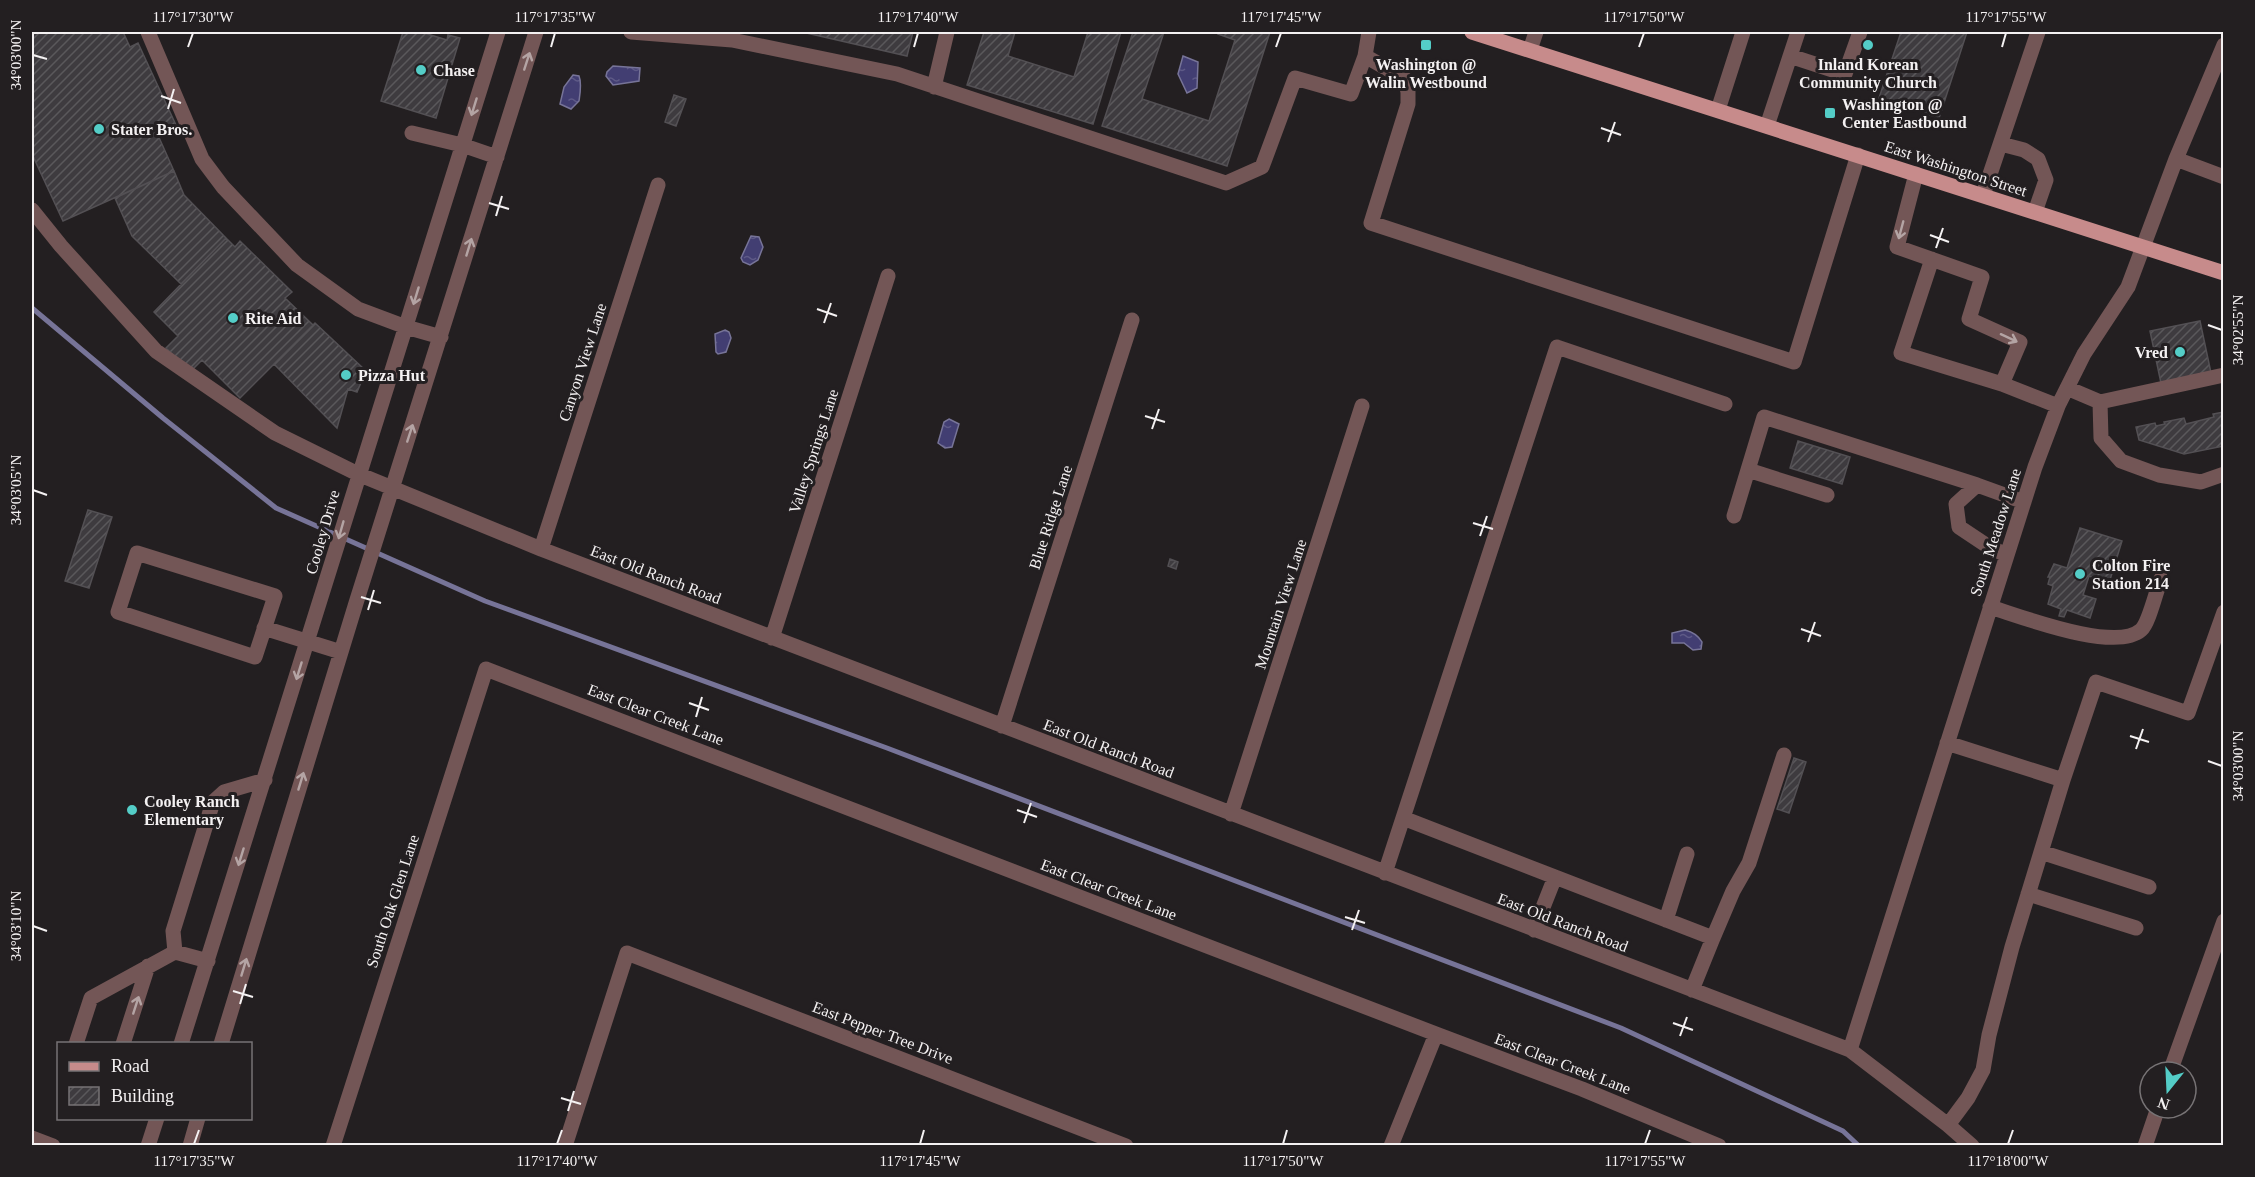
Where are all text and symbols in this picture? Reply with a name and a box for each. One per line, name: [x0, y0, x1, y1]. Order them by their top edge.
text: 117°17'30"W: [153, 9, 234, 25]
text: 117°17'35"W: [515, 9, 596, 25]
text: 117°17'40"W: [878, 9, 959, 25]
text: 117°17'45"W: [1241, 9, 1322, 25]
text: 117°17'50"W: [1604, 9, 1685, 25]
text: 117°17'55"W: [1966, 9, 2047, 25]
text: 34°03'00"N: [8, 20, 24, 90]
marker: Washington @ Walin Westbound: [1419, 38, 1433, 52]
marker: Inland Korean Community Church: [1861, 38, 1875, 52]
one-way arrow: [522, 52, 533, 71]
place label: Washington @ Walin Westbound: [1365, 56, 1487, 91]
place label: Inland Korean Community Church: [1799, 56, 1937, 92]
place label: Chase: [433, 62, 475, 79]
marker: Chase: [414, 63, 428, 77]
place label: Washington @ Center Eastbound: [1842, 96, 1967, 131]
one-way arrow: [468, 97, 479, 116]
marker: Washington @ Center Eastbound: [1823, 106, 1837, 120]
place label: Stater Bros.: [111, 121, 192, 138]
marker: Stater Bros.: [92, 122, 106, 136]
street label: East Washington Street: [1882, 137, 2030, 201]
one-way arrow: [1895, 221, 1906, 240]
one-way arrow: [464, 238, 475, 257]
one-way arrow: [410, 286, 421, 305]
text: 34°02'55"N: [2230, 295, 2246, 365]
street label: Canyon View Lane: [555, 301, 611, 424]
place label: Rite Aid: [245, 310, 302, 327]
marker: Rite Aid: [226, 311, 240, 325]
one-way arrow: [2000, 332, 2018, 344]
place label: Vred: [2135, 344, 2168, 361]
marker: Vred: [2173, 345, 2187, 359]
place label: Pizza Hut: [358, 367, 426, 384]
marker: Pizza Hut: [339, 368, 353, 382]
street label: Valley Springs Lane: [785, 387, 843, 516]
one-way arrow: [405, 424, 416, 443]
text: 34°03'05"N: [8, 455, 24, 525]
street label: Blue Ridge Lane: [1026, 463, 1076, 572]
street label: South Meadow Lane: [1967, 466, 2024, 598]
street label: Cooley Drive: [302, 488, 344, 576]
one-way arrow: [335, 520, 346, 539]
street label: Mountain View Lane: [1251, 537, 1310, 671]
street label: East Old Ranch Road: [588, 542, 723, 607]
place label: Colton Fire Station 214: [2092, 557, 2170, 592]
marker: Colton Fire Station 214: [2073, 567, 2087, 581]
one-way arrow: [293, 661, 304, 680]
street label: East Clear Creek Lane: [585, 681, 726, 748]
street label: East Old Ranch Road: [1041, 716, 1176, 781]
text: 34°03'00"N: [2230, 731, 2246, 801]
one-way arrow: [296, 772, 307, 791]
place label: Cooley Ranch Elementary: [144, 793, 240, 829]
marker: Cooley Ranch Elementary: [125, 803, 139, 817]
street label: South Oak Glen Lane: [363, 832, 422, 970]
one-way arrow: [235, 847, 246, 866]
street label: East Clear Creek Lane: [1038, 856, 1179, 923]
street label: East Old Ranch Road: [1495, 890, 1630, 955]
text: 34°03'10"N: [8, 891, 24, 961]
one-way arrow: [239, 958, 250, 977]
one-way arrow: [131, 996, 142, 1015]
street label: East Pepper Tree Drive: [810, 998, 955, 1068]
street label: East Clear Creek Lane: [1492, 1030, 1633, 1097]
legend: [57, 1042, 252, 1120]
text: Road: [111, 1056, 149, 1076]
north arrow: [2138, 1060, 2198, 1120]
text: Building: [111, 1086, 174, 1106]
text: N: [2155, 1094, 2172, 1114]
text: 117°17'35"W: [154, 1153, 235, 1169]
text: 117°17'40"W: [517, 1153, 598, 1169]
text: 117°17'45"W: [880, 1153, 961, 1169]
text: 117°17'50"W: [1243, 1153, 1324, 1169]
text: 117°17'55"W: [1605, 1153, 1686, 1169]
text: 117°18'00"W: [1968, 1153, 2049, 1169]

